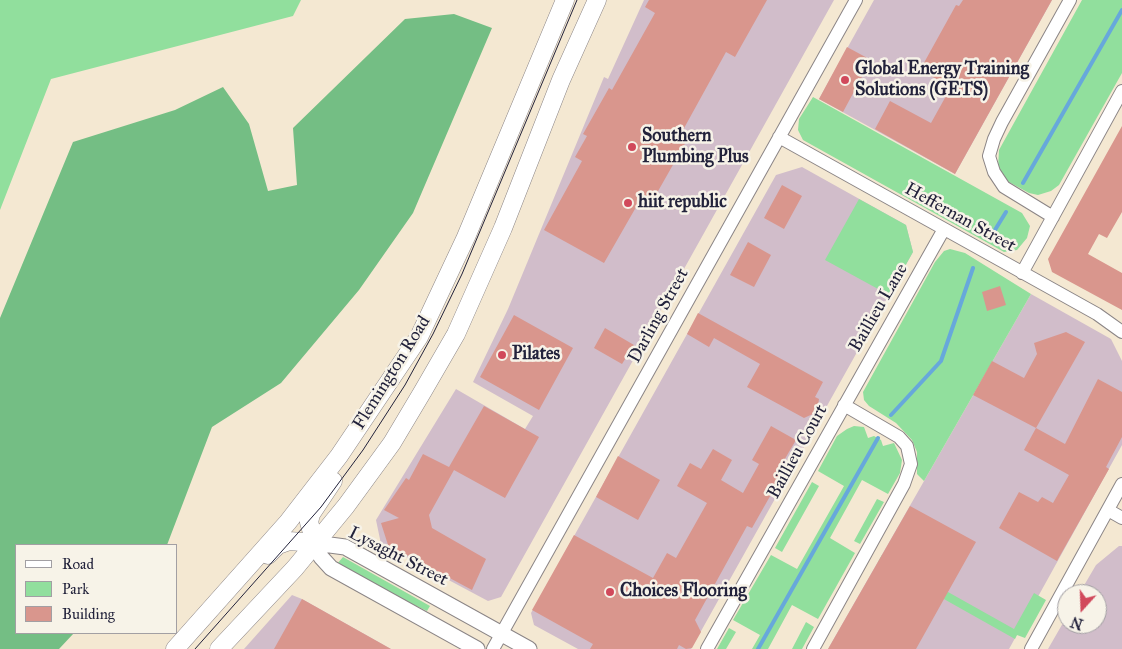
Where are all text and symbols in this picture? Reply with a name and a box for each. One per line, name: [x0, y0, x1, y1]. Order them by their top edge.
place label: Global Energy Training Solutions (GETS): [855, 59, 1029, 102]
marker: Global Energy Training Solutions (GETS): [839, 74, 851, 86]
place label: Southern Plumbing Plus: [642, 126, 749, 168]
marker: Southern Plumbing Plus: [626, 141, 638, 153]
street label: Heffernan Street: [901, 179, 1019, 257]
place label: hiit republic: [638, 192, 727, 214]
marker: hiit republic: [622, 197, 634, 209]
street label: Baillieu Lane: [845, 260, 913, 356]
street label: Darling Street: [624, 265, 694, 367]
street label: Flemington Road: [348, 312, 436, 434]
place label: Pilates: [512, 344, 560, 366]
marker: Pilates: [496, 349, 508, 361]
street label: Baillieu Court: [763, 401, 833, 503]
street label: Lysaght Street: [345, 523, 451, 591]
legend: [15, 544, 178, 634]
text: Road: [62, 555, 94, 573]
text: Park: [62, 580, 89, 598]
place label: Choices Flooring: [620, 581, 747, 603]
north arrow: [1057, 584, 1107, 634]
marker: Choices Flooring: [604, 586, 616, 598]
text: Building: [62, 605, 115, 623]
text: N: [1069, 613, 1086, 633]

